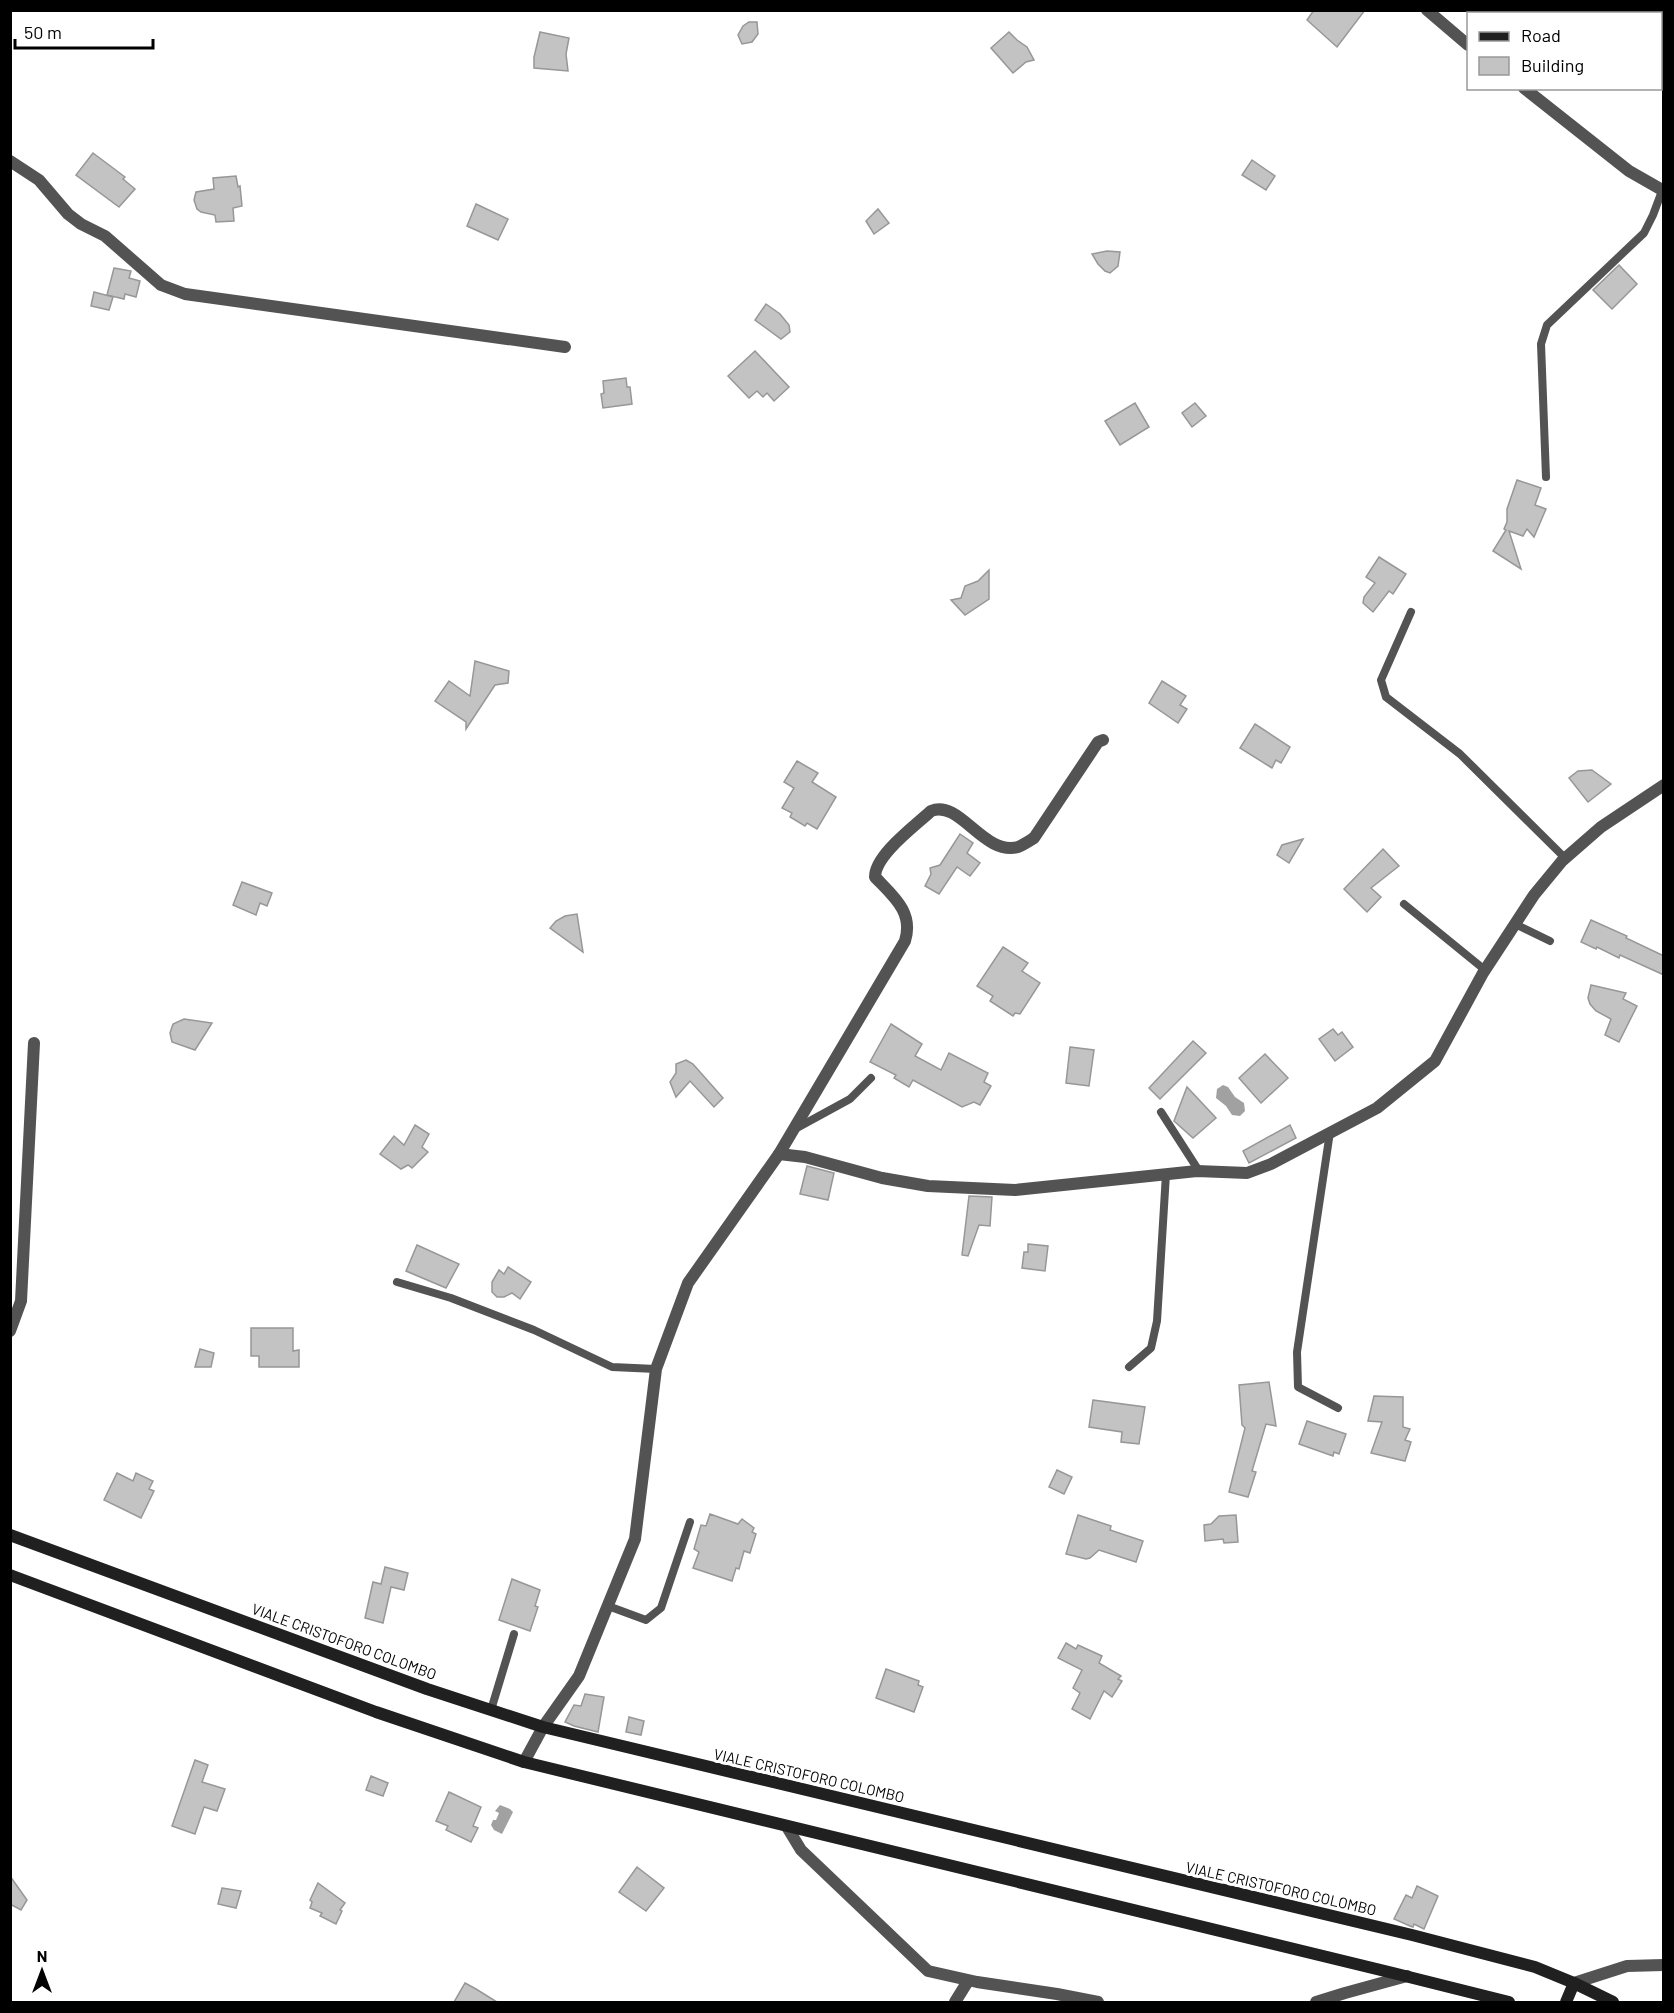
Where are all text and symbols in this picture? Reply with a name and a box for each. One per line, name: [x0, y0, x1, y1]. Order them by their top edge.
scale bar: [15, 12, 153, 50]
legend: [1467, 12, 1662, 90]
text: 50 m: [24, 21, 62, 43]
text: Road: [1521, 24, 1561, 46]
text: Building: [1521, 54, 1584, 76]
street label: VIALE CRISTOFORO COLOMBO: [250, 1599, 439, 1683]
street label: VIALE CRISTOFORO COLOMBO: [712, 1744, 906, 1806]
street label: VIALE CRISTOFORO COLOMBO: [1184, 1857, 1378, 1919]
north arrow: [12, 1941, 72, 2001]
text: N: [37, 1946, 47, 1965]

